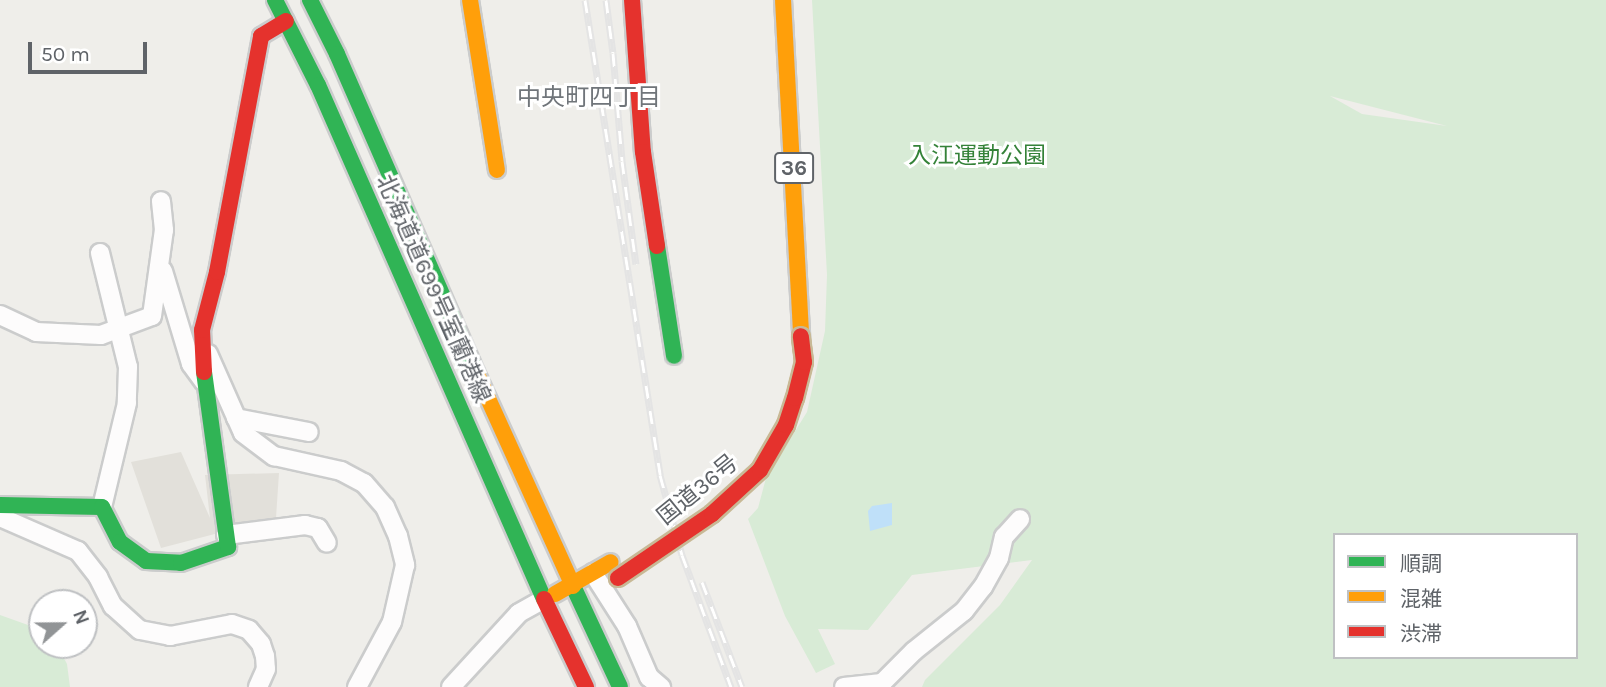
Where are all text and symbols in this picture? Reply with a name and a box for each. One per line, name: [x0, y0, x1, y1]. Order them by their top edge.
scale bar: [32, 28, 150, 72]
text: 50 m: [41, 42, 90, 66]
district label: 中央町四丁目: [517, 84, 661, 112]
park label: 入江運動公園: [908, 142, 1046, 170]
road number: 36: [773, 150, 815, 186]
street label: 北海道道699号室蘭港線: [370, 171, 496, 407]
street label: 国道36号: [652, 449, 744, 531]
legend: [1333, 533, 1578, 659]
text: 順調: [1400, 552, 1442, 576]
text: 混雑: [1400, 587, 1442, 611]
north arrow: [28, 589, 98, 659]
text: N: [68, 607, 93, 627]
text: 渋滞: [1400, 622, 1442, 646]

